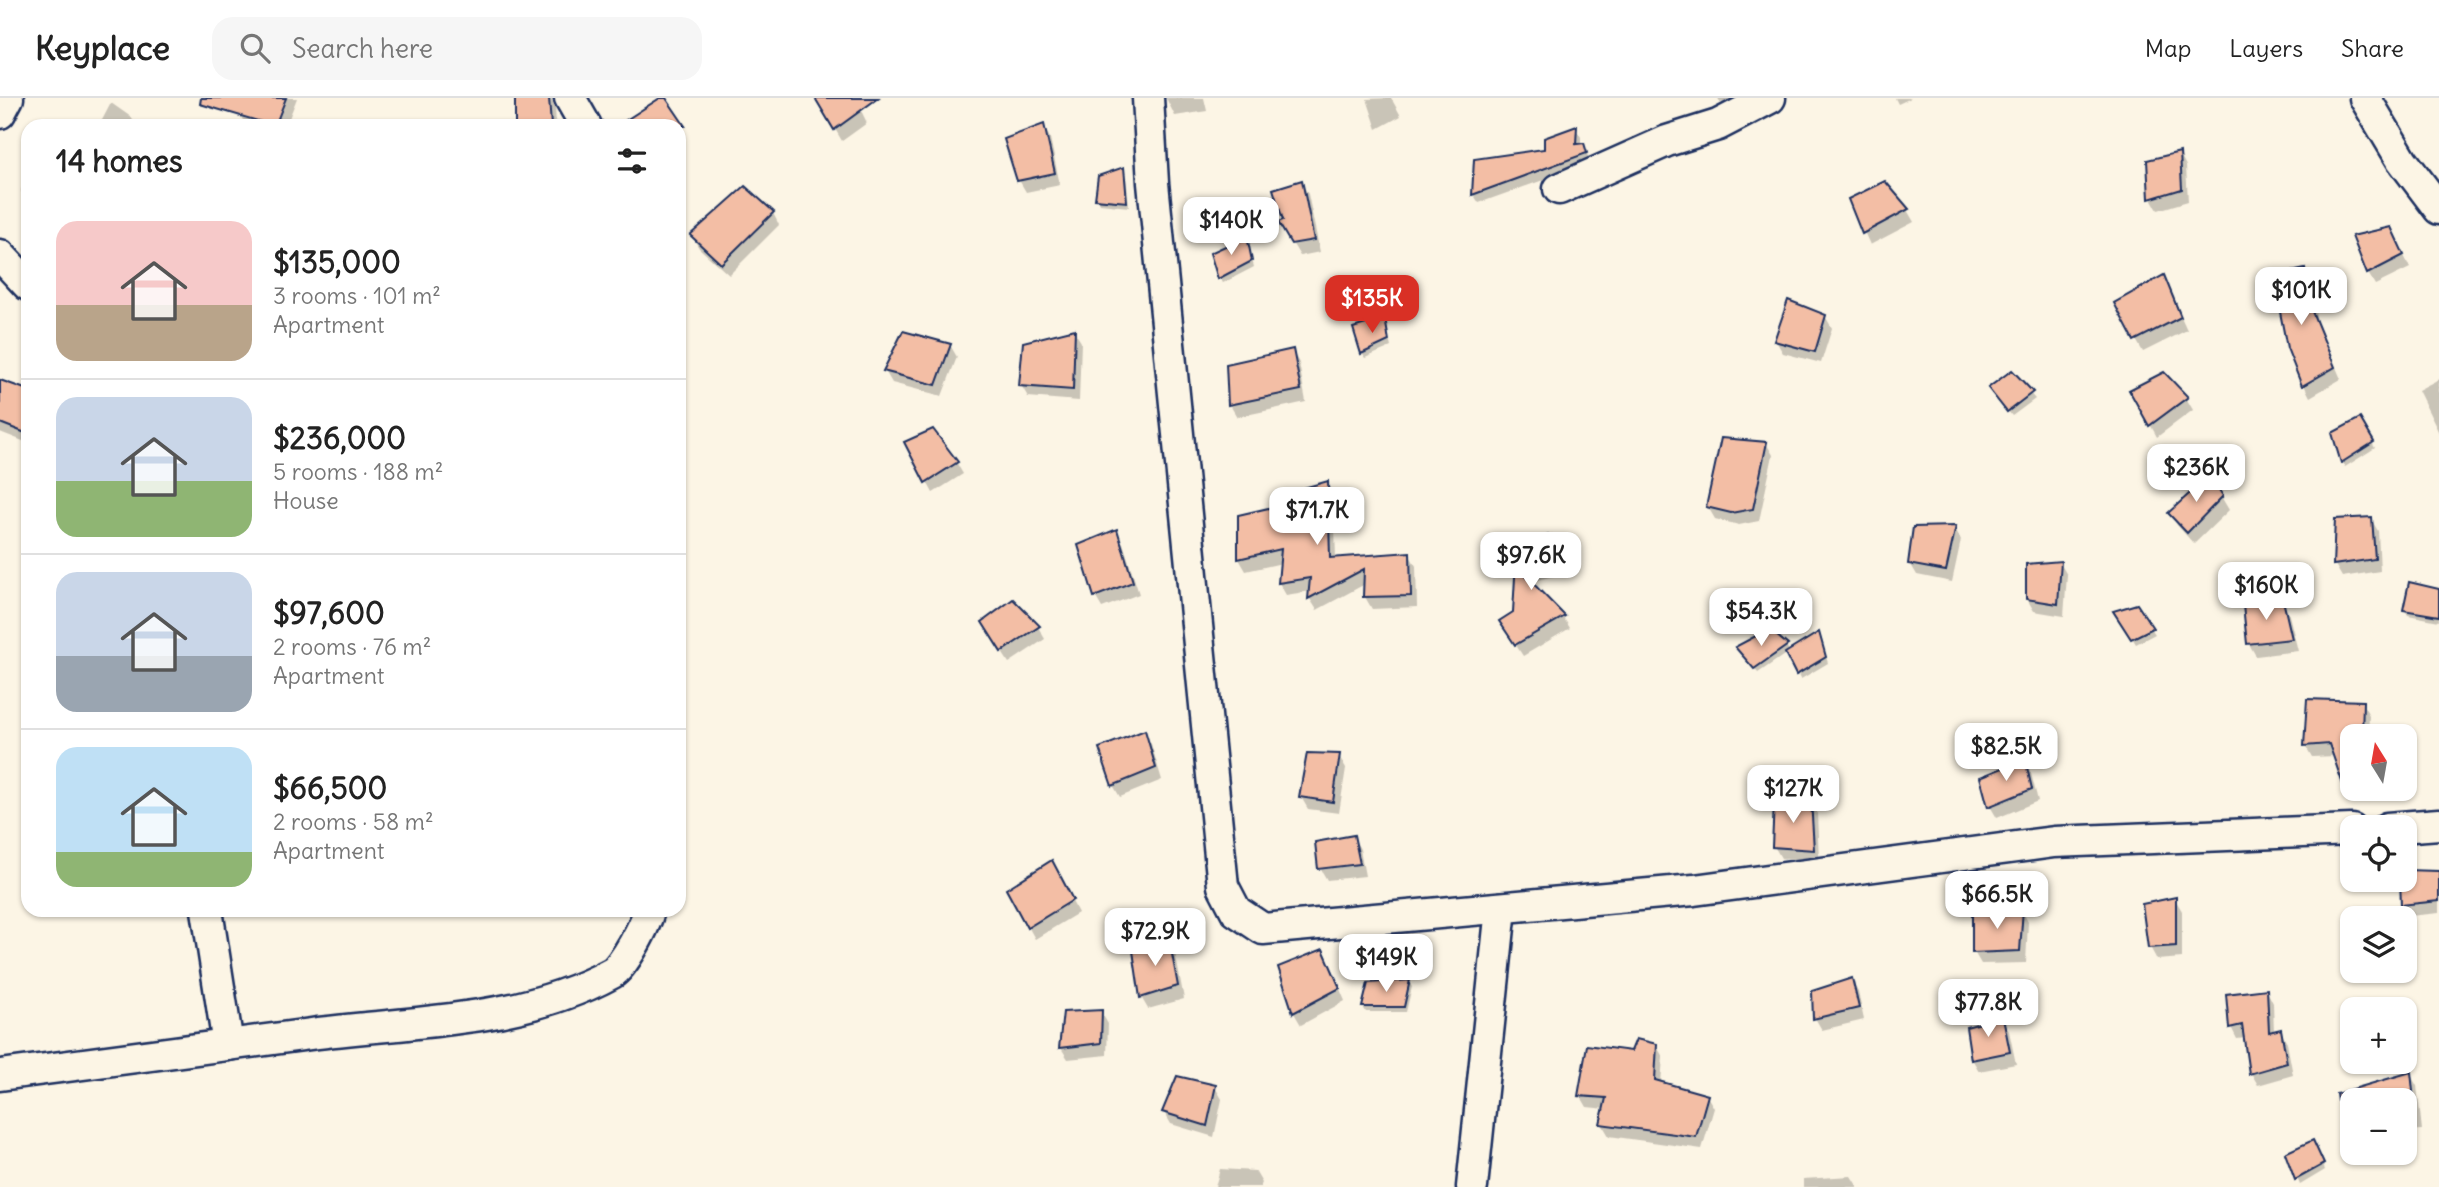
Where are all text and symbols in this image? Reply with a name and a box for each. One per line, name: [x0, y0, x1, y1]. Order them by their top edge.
search box: [212, 17, 702, 80]
text: Keyplace: [35, 27, 170, 69]
icon: search: [236, 29, 274, 67]
text: Search here: [292, 32, 433, 65]
text: Map: [2145, 33, 2191, 63]
text: Layers: [2229, 33, 2303, 63]
text: Share: [2341, 33, 2404, 63]
text: 14 homes: [56, 142, 183, 180]
icon: filters: [613, 142, 651, 180]
pin: $140K: [1182, 198, 1280, 257]
text: $140K: [1199, 205, 1263, 234]
text: $135,000: [273, 243, 401, 281]
icon: home: [112, 249, 196, 333]
pin: $101K: [2252, 268, 2350, 327]
pin: $135K: [1323, 275, 1421, 335]
text: $101K: [2271, 275, 2331, 304]
text: 3 rooms · 101 m²: [273, 281, 441, 310]
text: $135K: [1341, 283, 1403, 312]
text: Apartment: [273, 310, 385, 339]
text: $236,000: [273, 419, 406, 457]
icon: home: [112, 425, 196, 509]
pin: $236K: [2147, 444, 2245, 504]
text: $236K: [2163, 452, 2229, 481]
text: 5 rooms · 188 m²: [273, 457, 443, 486]
text: House: [273, 486, 339, 515]
pin: $71.7K: [1260, 488, 1374, 547]
text: $71.7K: [1285, 495, 1349, 524]
pin: $97.6K: [1474, 532, 1588, 592]
text: $97.6K: [1496, 540, 1566, 569]
pin: $160K: [2217, 562, 2315, 622]
text: $160K: [2234, 570, 2298, 599]
pin: $54.3K: [1704, 588, 1818, 648]
text: $97,600: [273, 594, 385, 632]
text: $54.3K: [1725, 596, 1797, 625]
icon: home: [112, 600, 196, 684]
text: 2 rooms · 76 m²: [273, 632, 431, 661]
text: Apartment: [273, 661, 385, 690]
pin: $82.5K: [1949, 724, 2063, 783]
north arrow: [2340, 724, 2417, 802]
map controls: [2340, 724, 2417, 1165]
text: $82.5K: [1971, 731, 2041, 760]
pin: $127K: [1744, 766, 1842, 825]
text: $66,500: [273, 769, 387, 807]
text: $127K: [1763, 773, 1823, 802]
icon: home: [112, 775, 196, 859]
text: 2 rooms · 58 m²: [273, 807, 434, 836]
button: locate: [2340, 815, 2417, 892]
text: Apartment: [273, 836, 385, 865]
pin: $66.5K: [1940, 872, 2054, 931]
text: $66.5K: [1961, 879, 2033, 908]
button: layers: [2340, 906, 2417, 983]
pin: $72.9K: [1098, 908, 1212, 968]
text: $72.9K: [1121, 916, 1189, 945]
pin: $149K: [1337, 934, 1435, 994]
text: $149K: [1355, 942, 1417, 971]
pin: $77.8K: [1931, 979, 2045, 1039]
text: $77.8K: [1954, 987, 2022, 1016]
button: +: [2340, 997, 2417, 1074]
button: −: [2340, 1088, 2417, 1165]

